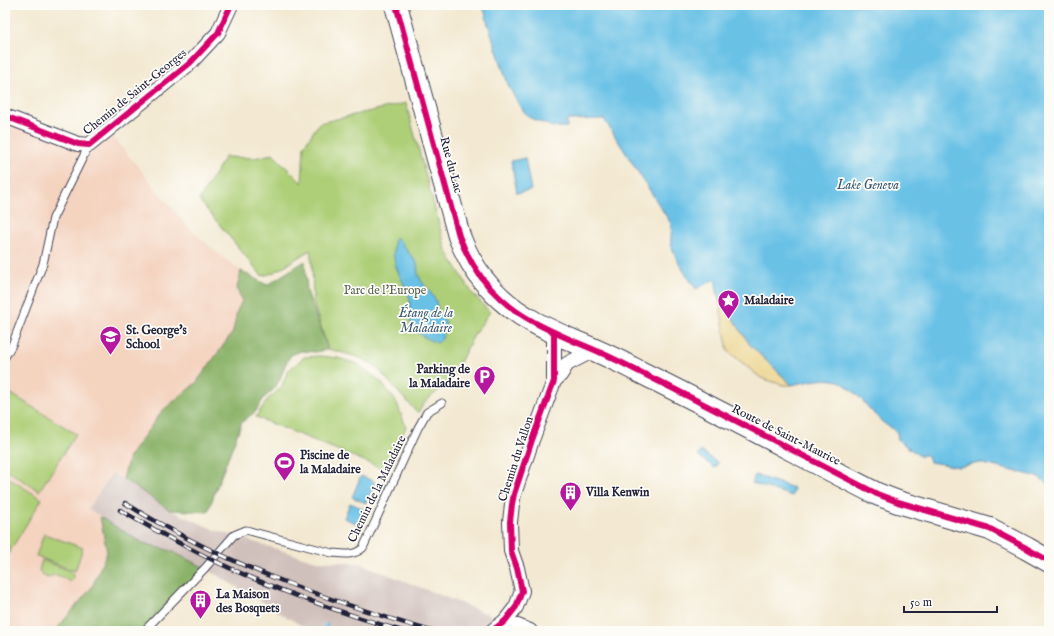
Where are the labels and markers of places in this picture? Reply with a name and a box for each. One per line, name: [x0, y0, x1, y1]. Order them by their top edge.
place icon: Maladaire: [715, 287, 741, 320]
place label: Maladaire: [744, 293, 794, 308]
place label: St. George's School: [126, 323, 188, 352]
school or university icon: St. George's School: [97, 324, 123, 357]
place label: Parking de la Maladaire: [408, 362, 470, 391]
parking icon: Parking de la Maladaire: [472, 363, 498, 396]
place label: Piscine de la Maladaire: [299, 448, 361, 477]
sports icon: Piscine de la Maladaire: [272, 449, 298, 482]
building icon: Villa Kenwin: [558, 479, 584, 512]
place label: Villa Kenwin: [585, 485, 650, 500]
place label: La Maison des Bosquets: [215, 587, 280, 617]
building icon: La Maison des Bosquets: [187, 588, 213, 621]

